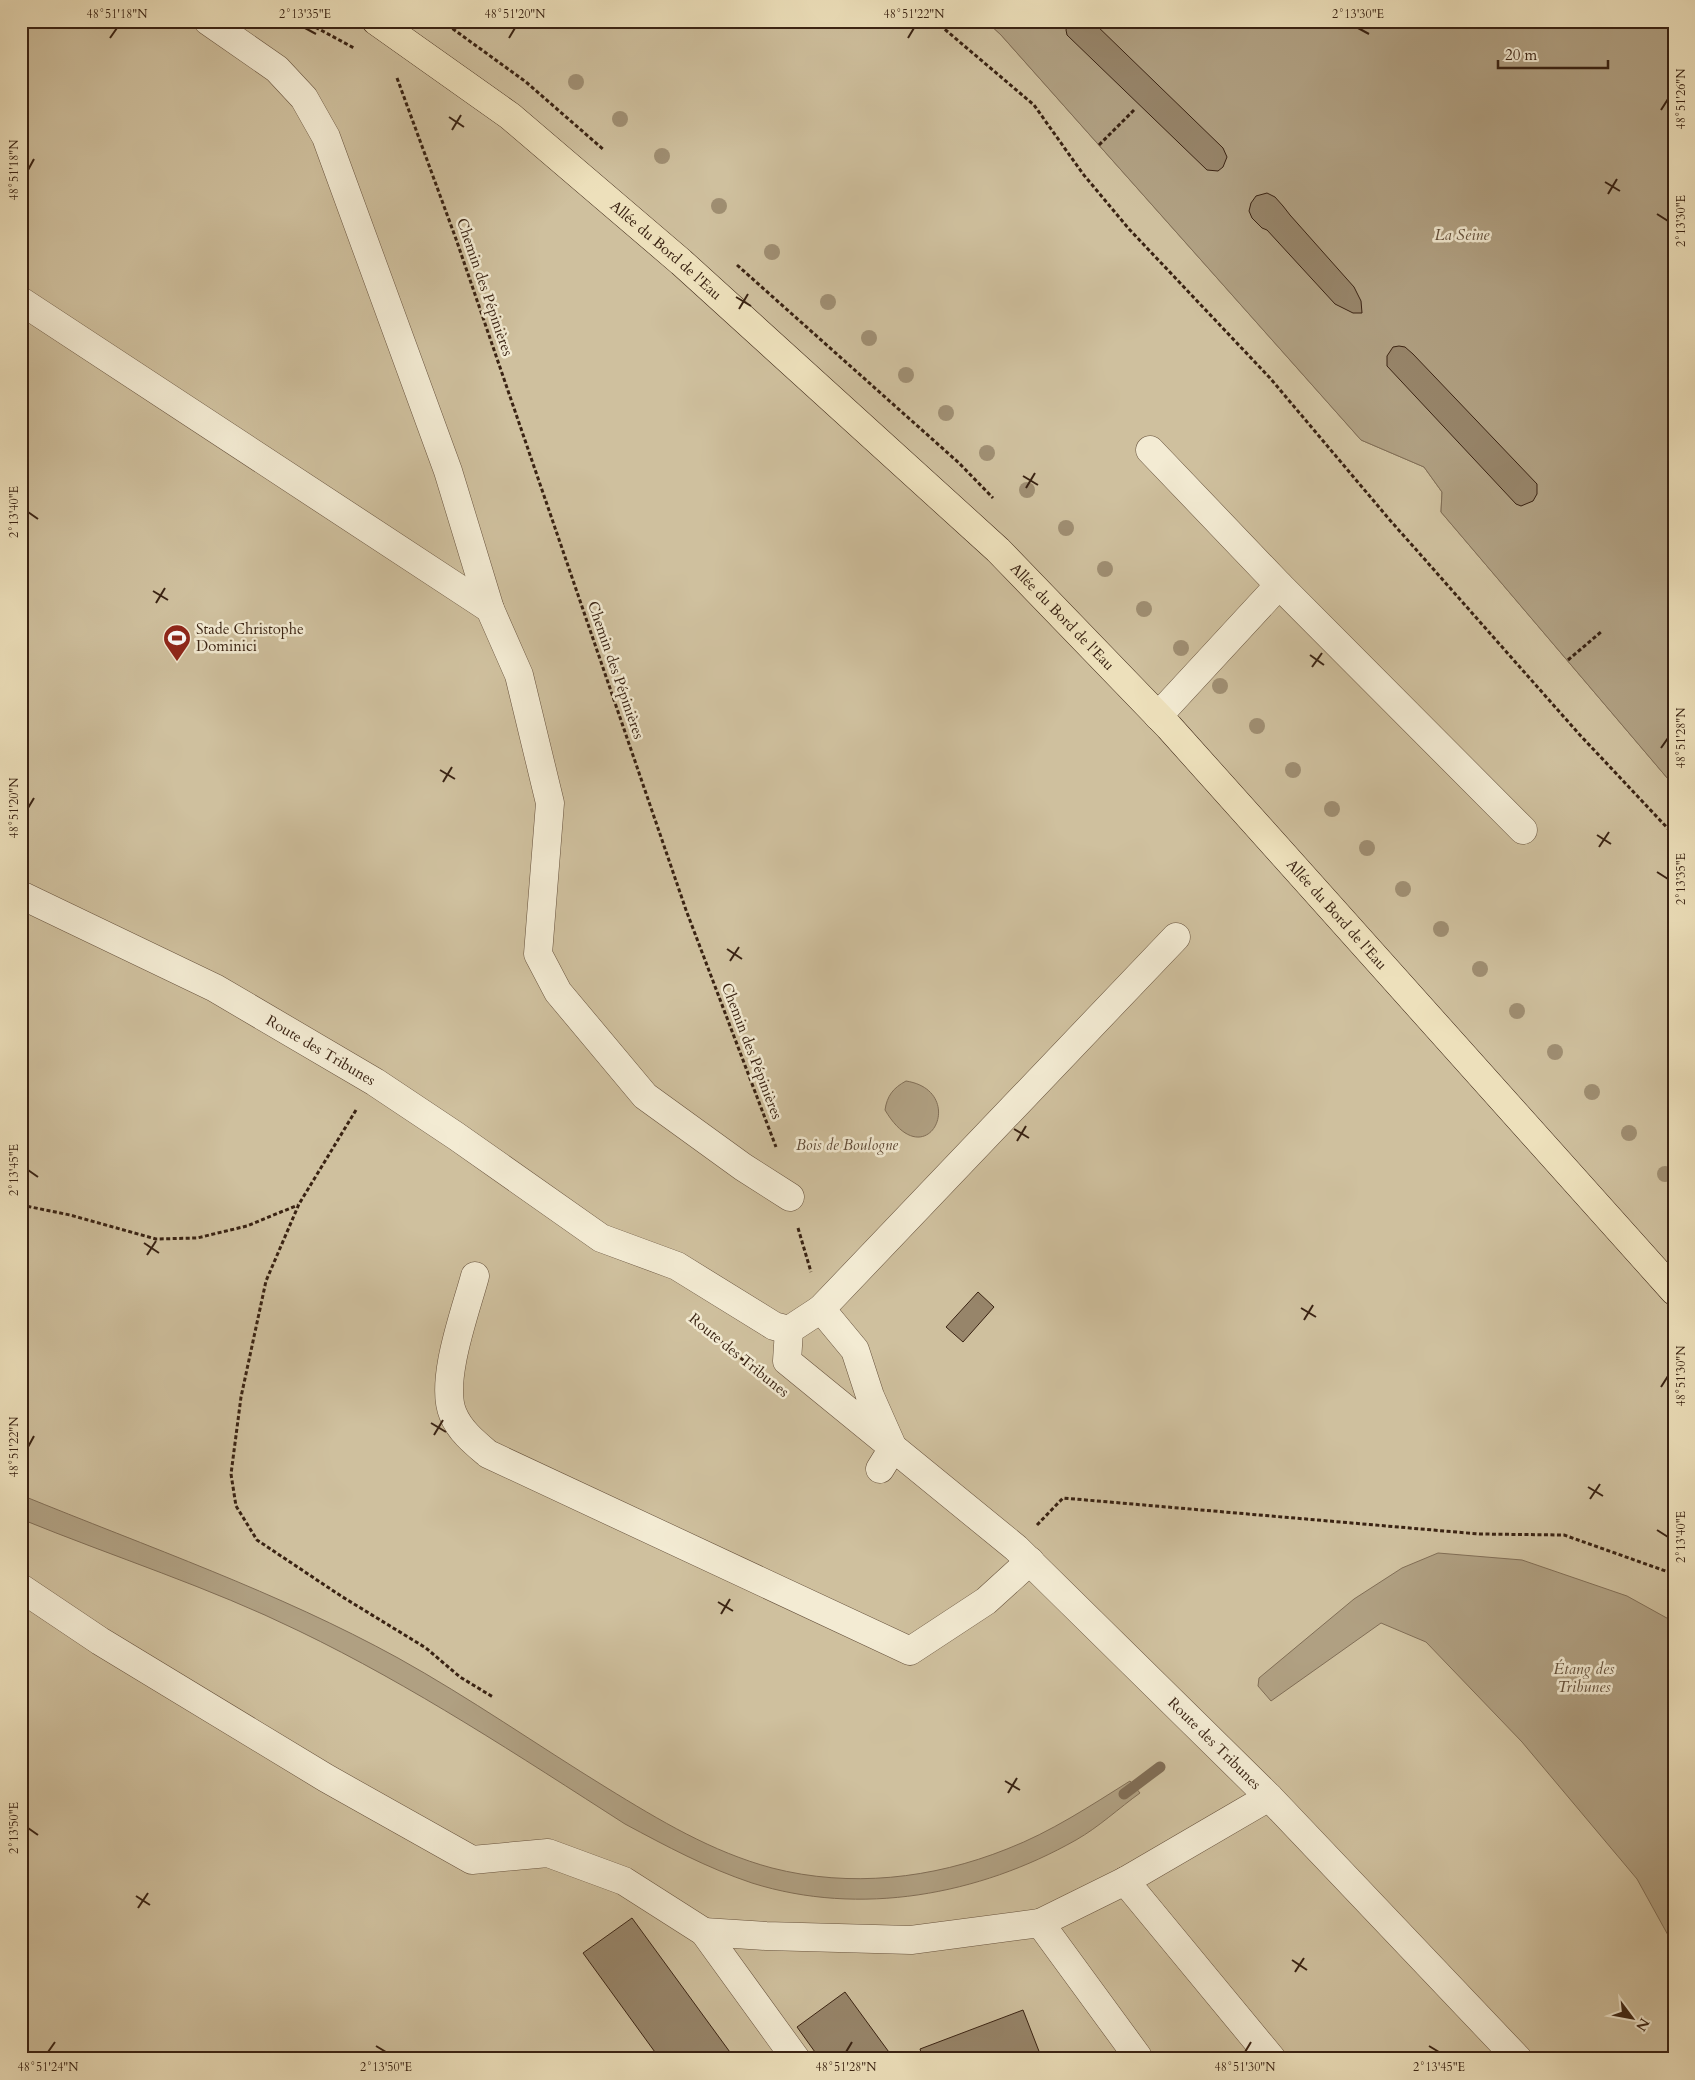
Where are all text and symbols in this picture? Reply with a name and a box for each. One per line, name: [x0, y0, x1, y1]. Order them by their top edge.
text: 48°51'18"N: [87, 6, 148, 22]
text: 2°13'35"E: [279, 6, 331, 22]
text: 48°51'20"N: [485, 6, 546, 22]
text: 48°51'22"N: [884, 6, 945, 22]
text: 2°13'30"E: [1332, 6, 1384, 22]
scale bar: [1498, 38, 1608, 70]
text: 20 m: [1505, 45, 1537, 65]
text: 48°51'26"N: [1673, 68, 1689, 129]
text: 48°51'18"N: [6, 139, 22, 200]
text: 2°13'30"E: [1673, 195, 1689, 247]
street label: Allée du Bord de l'Eau: [606, 196, 726, 304]
street label: Chemin des Pépinières: [452, 215, 518, 359]
water label: La Seine: [1435, 224, 1490, 246]
text: 2°13'40"E: [6, 486, 22, 538]
street label: Allée du Bord de l'Eau: [1006, 559, 1119, 675]
street label: Chemin des Pépinières: [583, 598, 649, 742]
place label: Stade Christophe Dominici: [196, 619, 304, 656]
sports icon: Stade Christophe Dominici: [162, 623, 192, 662]
text: 48°51'28"N: [1673, 707, 1689, 768]
text: 48°51'20"N: [6, 777, 22, 838]
text: 2°13'35"E: [1673, 853, 1689, 905]
street label: Allée du Bord de l'Eau: [1282, 855, 1392, 974]
street label: Chemin des Pépinières: [717, 980, 787, 1122]
street label: Route des Tribunes: [263, 1010, 379, 1090]
park label: Bois de Boulogne: [796, 1135, 898, 1155]
text: 2°13'45"E: [6, 1144, 22, 1196]
street label: Route des Tribunes: [685, 1308, 793, 1402]
text: 48°51'30"N: [1673, 1345, 1689, 1406]
text: 48°51'22"N: [6, 1416, 22, 1477]
text: 2°13'40"E: [1673, 1511, 1689, 1563]
water label: Étang des Tribunes: [1553, 1658, 1615, 1698]
street label: Route des Tribunes: [1163, 1693, 1266, 1794]
text: 2°13'50"E: [6, 1802, 22, 1854]
north arrow: [1608, 1992, 1658, 2042]
text: N: [1631, 2014, 1654, 2035]
text: 48°51'24"N: [18, 2059, 79, 2075]
text: 2°13'50"E: [360, 2059, 412, 2075]
text: 48°51'28"N: [816, 2059, 877, 2075]
text: 48°51'30"N: [1215, 2059, 1276, 2075]
text: 2°13'45"E: [1413, 2059, 1465, 2075]

